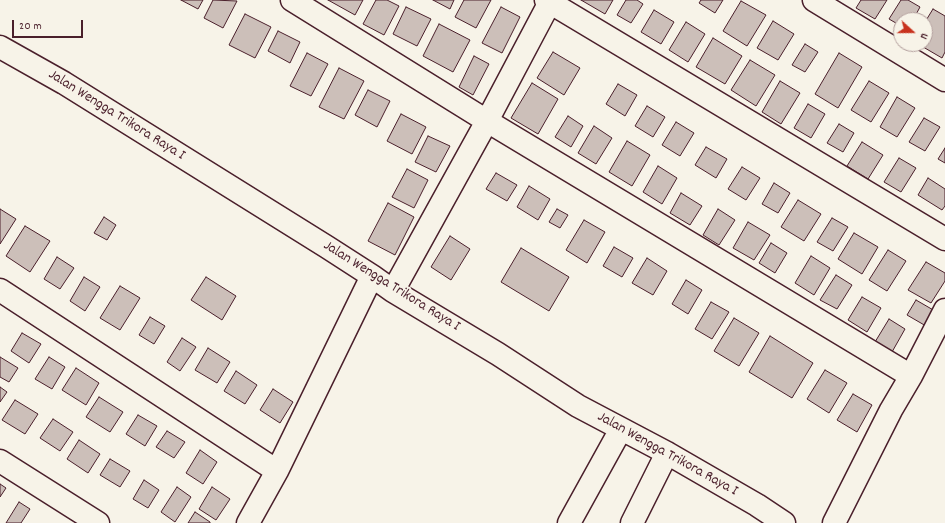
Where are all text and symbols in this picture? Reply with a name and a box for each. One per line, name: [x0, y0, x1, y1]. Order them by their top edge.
scale bar: [14, 12, 85, 38]
north arrow: [893, 12, 933, 52]
text: 20 m: [19, 18, 42, 35]
text: U: [915, 31, 932, 41]
street label: Jalan Wengga Trikora Raya I: [44, 67, 188, 165]
street label: Jalan Wengga Trikora Raya I: [319, 238, 463, 336]
street label: Jalan Wengga Trikora Raya I: [594, 409, 740, 501]

